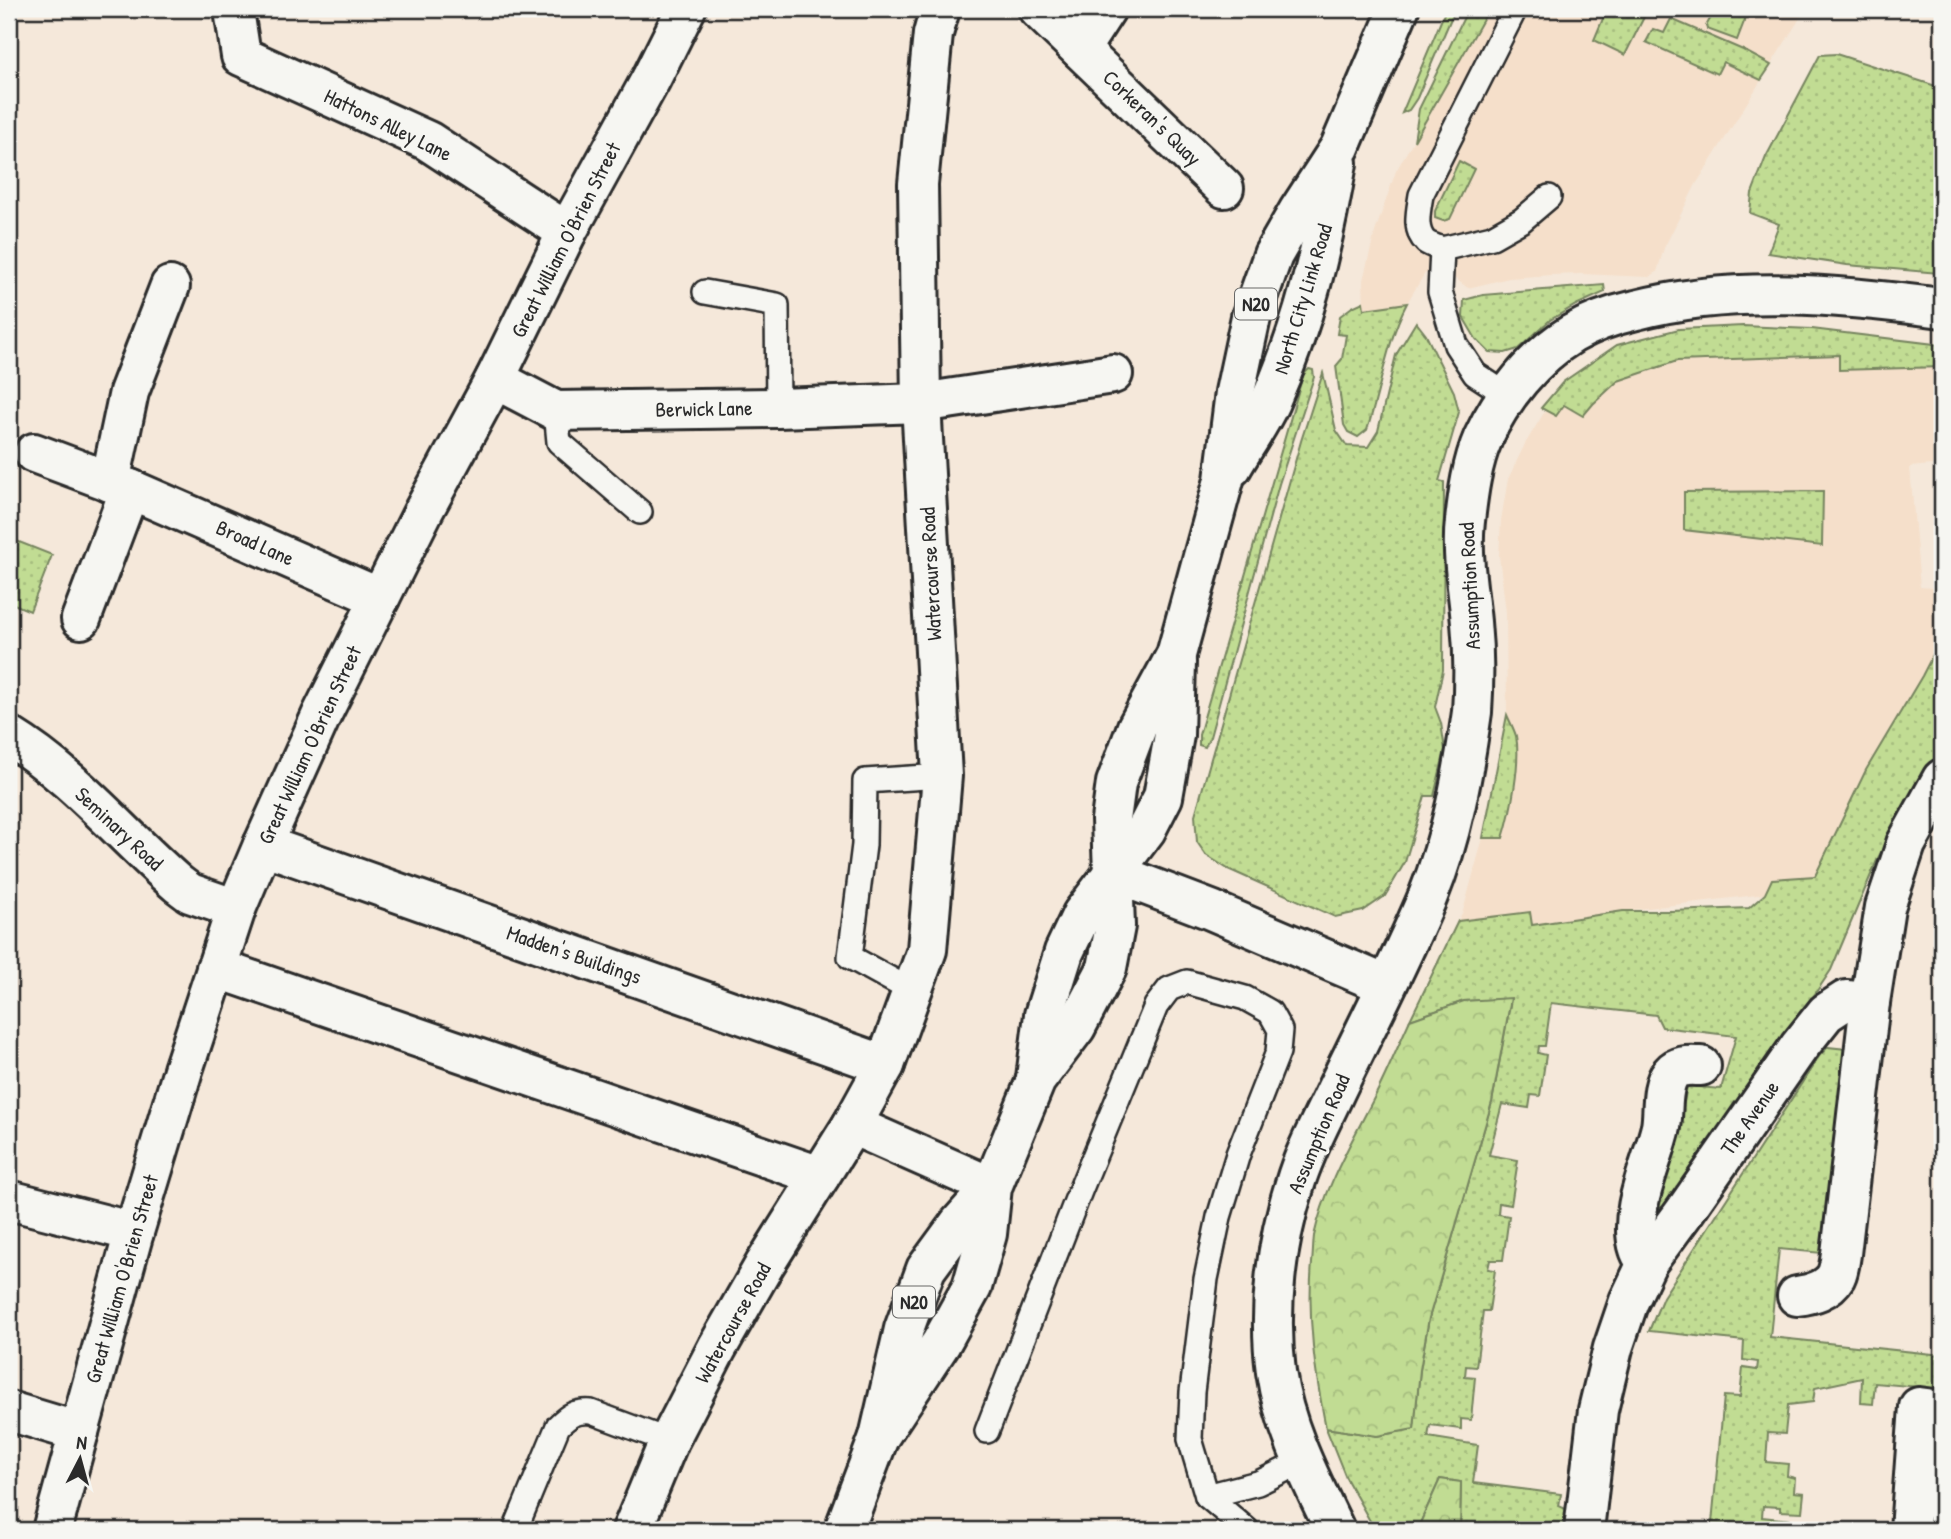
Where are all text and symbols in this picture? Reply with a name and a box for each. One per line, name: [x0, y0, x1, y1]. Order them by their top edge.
street label: Corkeran's Quay: [1097, 63, 1208, 172]
street label: Hattons Alley Lane: [320, 81, 457, 168]
street label: Great William O'Brien Street: [504, 136, 628, 342]
street label: North City Link Road: [1266, 220, 1339, 378]
road number: N20: [1235, 288, 1277, 320]
street label: Berwick Lane: [655, 393, 753, 424]
street label: Watercourse Road: [913, 507, 948, 642]
street label: Broad Lane: [212, 513, 299, 573]
street label: Assumption Road: [1452, 522, 1487, 650]
street label: Great William O'Brien Street: [251, 640, 369, 849]
street label: Seminary Road: [69, 780, 170, 877]
street label: Madden's Buildings: [503, 918, 645, 991]
street label: Assumption Road: [1280, 1070, 1357, 1198]
street label: The Avenue: [1713, 1075, 1786, 1161]
street label: Great William O'Brien Street: [78, 1170, 165, 1387]
street label: Watercourse Road: [687, 1257, 778, 1388]
road number: N20: [893, 1286, 935, 1318]
north arrow: [46, 1424, 116, 1494]
text: N: [75, 1429, 88, 1456]

